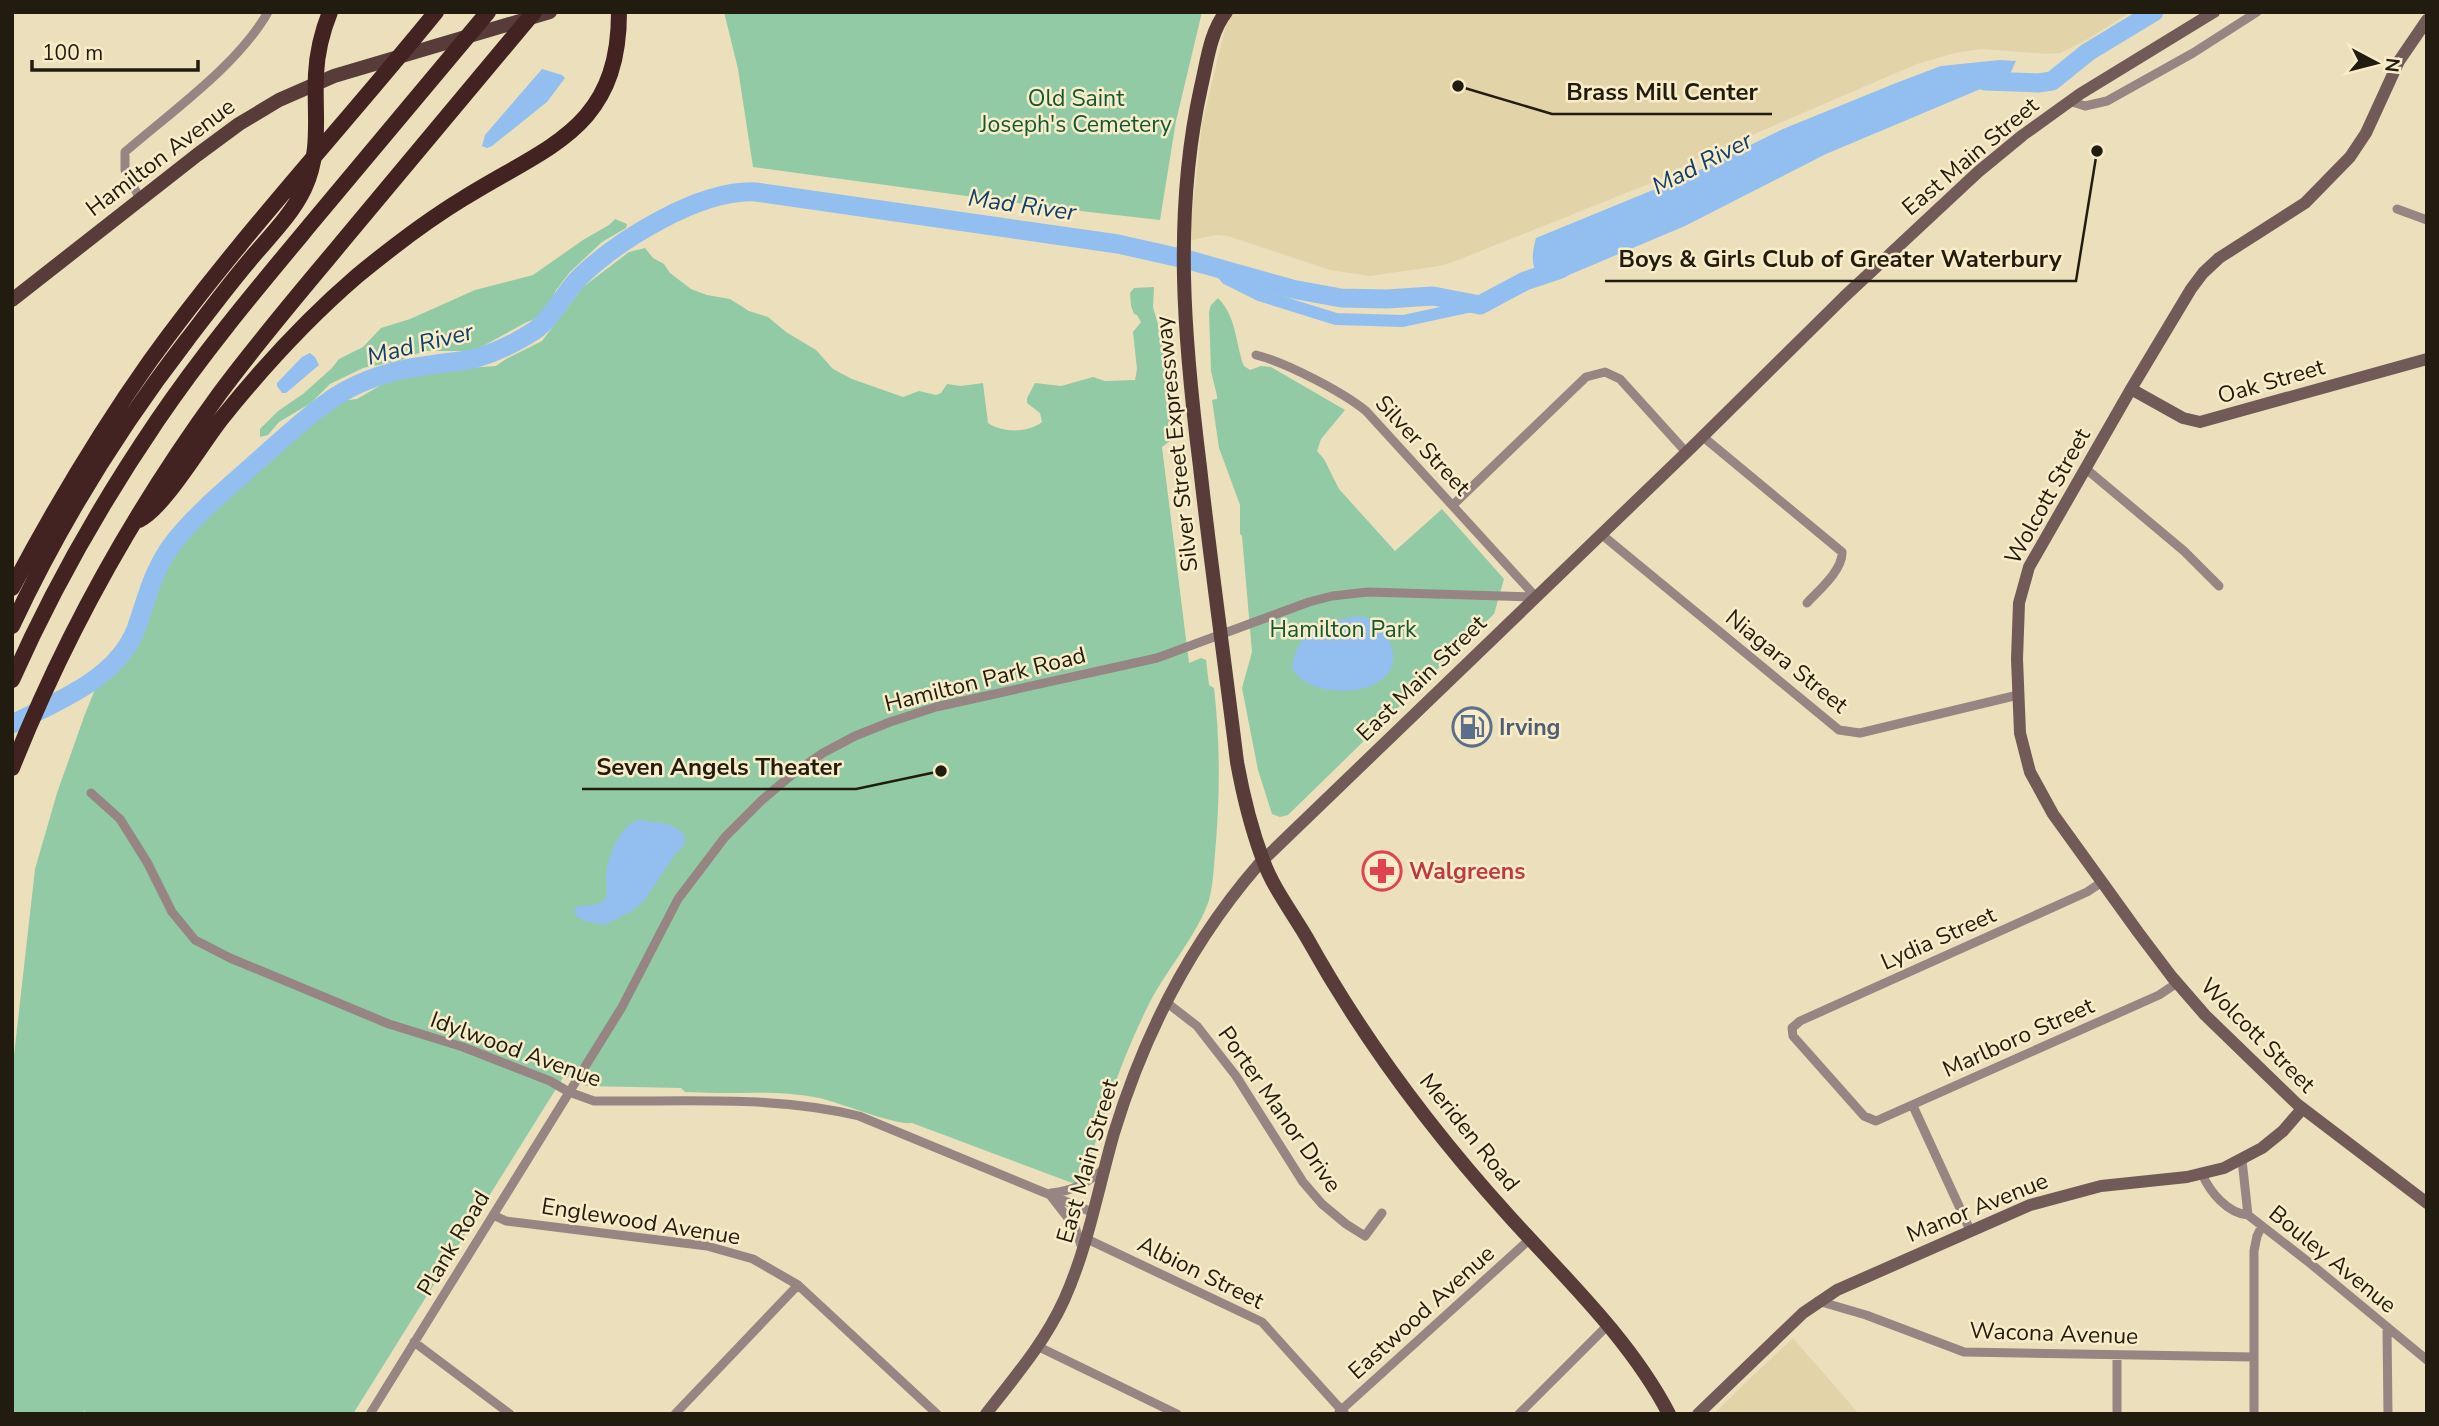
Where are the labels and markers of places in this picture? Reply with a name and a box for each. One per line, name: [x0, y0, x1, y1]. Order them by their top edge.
callout: Brass Mill Center: [1552, 69, 1772, 114]
callout: Boys & Girls Club of Greater Waterbury: [1605, 236, 2076, 281]
fuel station icon: Irving: [1451, 706, 1493, 748]
place label: Irving: [1499, 712, 1561, 743]
callout: Seven Angels Theater: [582, 744, 856, 789]
pharmacy icon: Walgreens: [1361, 850, 1403, 892]
place label: Walgreens: [1409, 856, 1525, 887]

